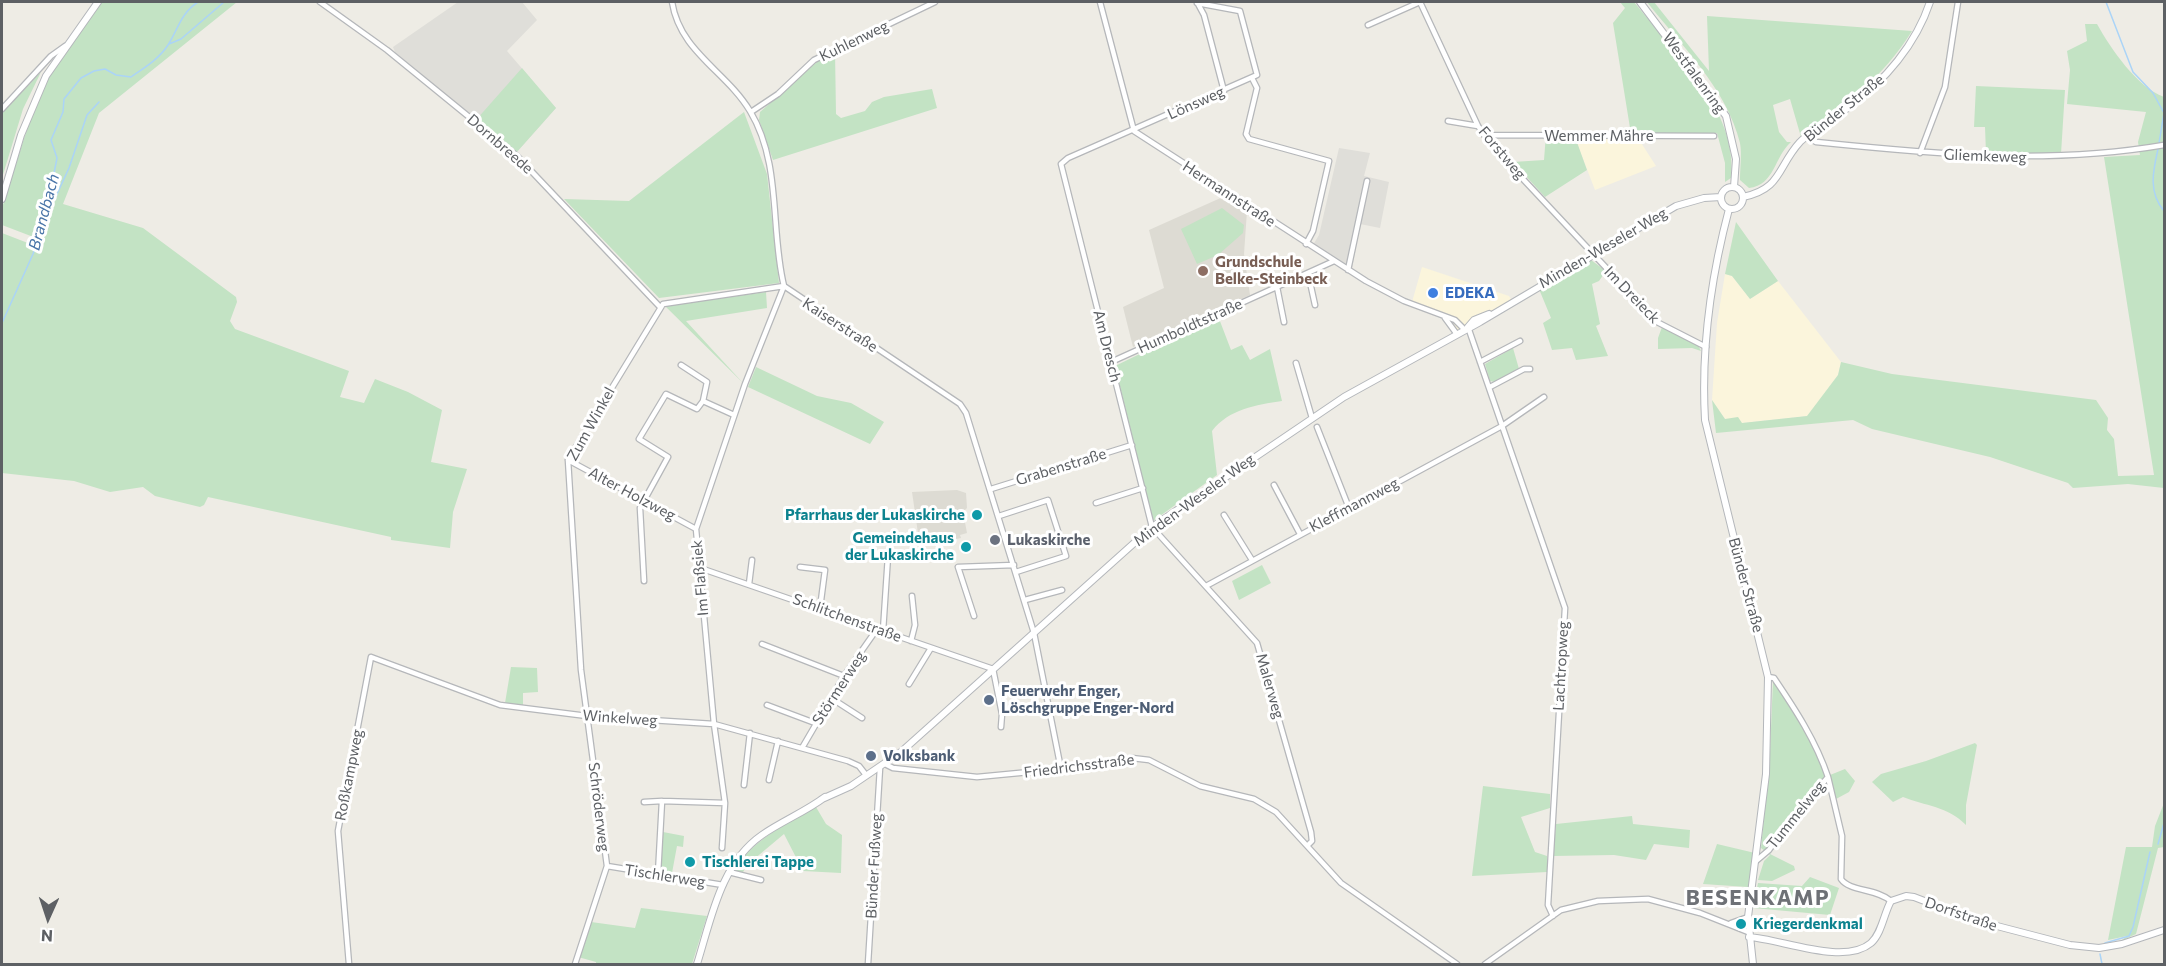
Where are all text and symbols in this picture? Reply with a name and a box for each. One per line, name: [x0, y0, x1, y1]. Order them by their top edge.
street label: Kuhlenweg: [816, 17, 892, 65]
street label: Westfalenring: [1659, 29, 1729, 117]
street label: Bünder Straße: [1800, 70, 1888, 146]
street label: Lönsweg: [1165, 82, 1227, 124]
street label: Dornbreede: [463, 110, 537, 178]
street label: Forstweg: [1475, 123, 1529, 183]
street label: Wemmer Mähre: [1544, 127, 1654, 145]
street label: Gliemkeweg: [1943, 146, 2027, 166]
street label: Hermannstraße: [1179, 157, 1279, 231]
water label: Brandbach: [25, 172, 63, 252]
street label: Minden-Weseler Weg: [1536, 204, 1670, 292]
place label: Grundschule Belke-Steinbeck: [1215, 253, 1328, 288]
street label: Im Dreieck: [1600, 263, 1664, 327]
marker: Grundschule Belke-Steinbeck: [1196, 264, 1210, 278]
place label: EDEKA: [1445, 284, 1495, 302]
marker: EDEKA: [1426, 286, 1440, 300]
street label: Kaiserstraße: [799, 294, 881, 356]
street label: Humboldtstraße: [1135, 295, 1245, 357]
street label: Am Dresch: [1089, 308, 1125, 384]
street label: Zum Winkel: [563, 384, 619, 464]
street label: Grabenstraße: [1014, 445, 1108, 489]
street label: Minden-Weseler Weg: [1130, 450, 1258, 550]
street label: Alter Holzweg: [585, 463, 679, 525]
street label: Kleffmannweg: [1306, 474, 1402, 536]
place label: Pfarrhaus der Lukaskirche: [785, 506, 965, 524]
marker: Pfarrhaus der Lukaskirche: [970, 508, 984, 522]
place label: Gemeindehaus der Lukaskirche: [845, 529, 954, 564]
place label: Lukaskirche: [1007, 531, 1090, 549]
marker: Lukaskirche: [988, 533, 1002, 547]
street label: Bünder Straße: [1725, 536, 1767, 634]
street label: Im Flaßsiek: [688, 539, 712, 617]
marker: Gemeindehaus der Lukaskirche: [959, 540, 973, 554]
street label: Schlitchenstraße: [790, 590, 904, 646]
street label: Lachtropweg: [1550, 621, 1572, 711]
street label: Störmerweg: [808, 648, 870, 728]
street label: Malerweg: [1252, 651, 1288, 721]
place label: Feuerwehr Enger, Löschgruppe Enger-Nord: [1001, 682, 1174, 717]
marker: Feuerwehr Enger, Löschgruppe Enger-Nord: [982, 693, 996, 707]
street label: Winkelweg: [582, 706, 658, 730]
street label: Roßkampweg: [331, 728, 367, 822]
place label: Volksbank: [883, 747, 955, 765]
marker: Volksbank: [864, 749, 878, 763]
street label: Friedrichsstraße: [1023, 750, 1135, 782]
street label: Schröderweg: [585, 761, 613, 853]
street label: Tummelweg: [1763, 777, 1829, 853]
street label: Bünder Fußweg: [862, 813, 886, 919]
place label: Tischlerei Tappe: [702, 853, 814, 871]
marker: Tischlerei Tappe: [683, 855, 697, 869]
street label: Tischlerweg: [623, 861, 707, 891]
district label: BESENKAMP: [1686, 885, 1830, 911]
north arrow: [18, 888, 78, 948]
street label: Dorfstraße: [1922, 893, 2000, 935]
place label: Kriegerdenkmal: [1753, 915, 1863, 933]
marker: Kriegerdenkmal: [1734, 917, 1748, 931]
text: N: [41, 927, 54, 946]

